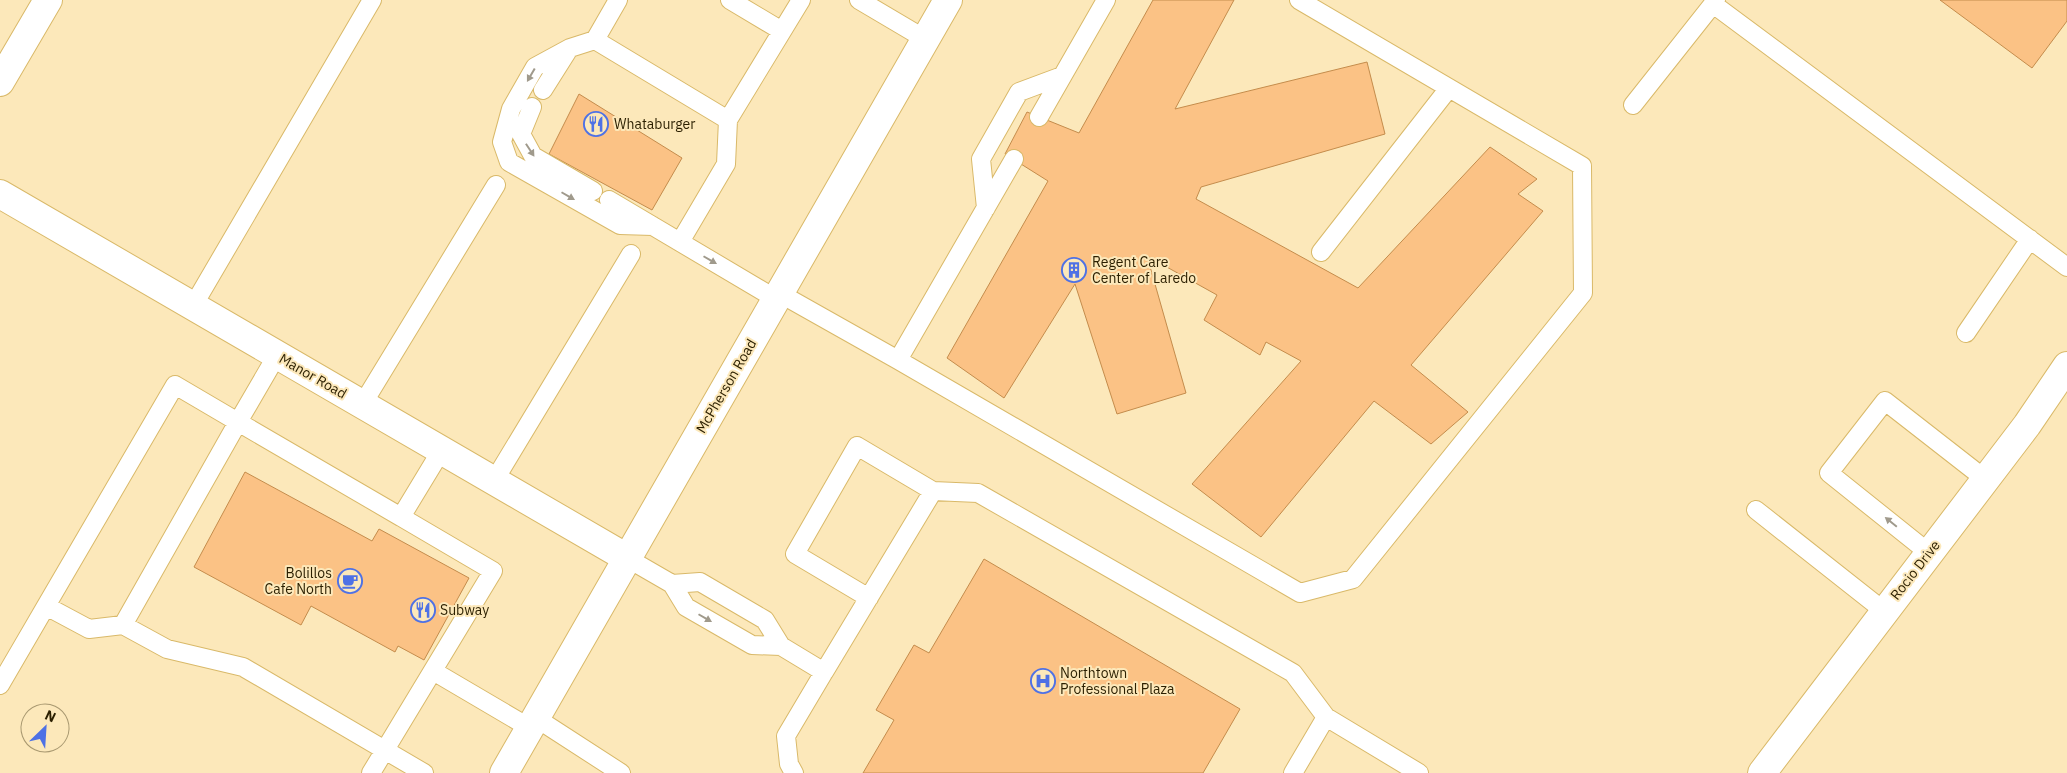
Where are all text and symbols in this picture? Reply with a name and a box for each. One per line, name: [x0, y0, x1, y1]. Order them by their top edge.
one-way arrow: [526, 68, 535, 82]
restaurant icon: Whataburger: [583, 111, 609, 137]
place label: Whataburger: [614, 115, 695, 133]
one-way arrow: [526, 144, 535, 157]
one-way arrow: [562, 191, 575, 200]
place label: Regent Care Center of Laredo: [1092, 253, 1196, 287]
one-way arrow: [704, 256, 717, 265]
building icon: Regent Care Center of Laredo: [1061, 257, 1087, 283]
street label: McPherson Road: [692, 336, 760, 436]
street label: Manor Road: [276, 349, 350, 403]
one-way arrow: [1885, 517, 1898, 528]
street label: Rocio Drive: [1886, 536, 1944, 603]
place label: Bolillos Cafe North: [265, 564, 332, 598]
cafe icon: Bolillos Cafe North: [337, 568, 363, 594]
restaurant icon: Subway: [410, 597, 436, 623]
place label: Subway: [440, 601, 489, 619]
one-way arrow: [698, 613, 711, 622]
place label: Northtown Professional Plaza: [1060, 664, 1175, 698]
hospital icon: Northtown Professional Plaza: [1030, 668, 1056, 694]
north arrow: [20, 703, 70, 753]
text: N: [42, 706, 59, 727]

